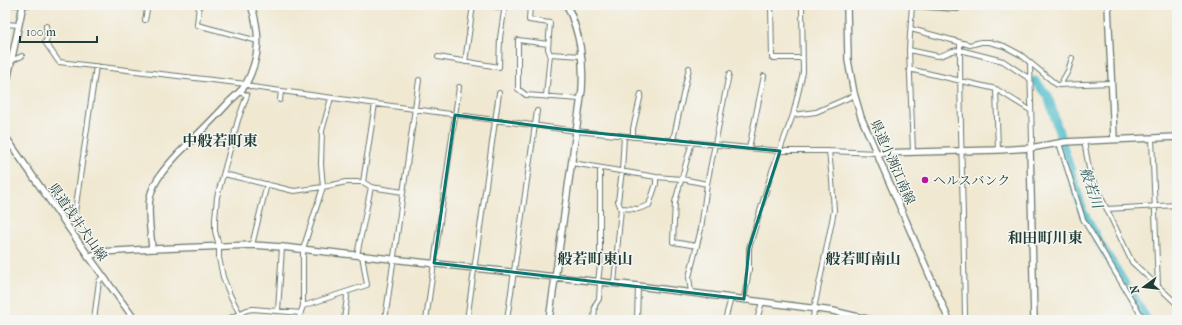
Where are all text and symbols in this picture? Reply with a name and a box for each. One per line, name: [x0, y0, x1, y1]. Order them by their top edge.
scale bar: [20, 18, 97, 44]
text: 100 m: [26, 25, 56, 39]
street label: 県道小渕江南線: [868, 117, 918, 207]
district label: 中般若町東: [182, 132, 258, 150]
water label: 般若川: [1076, 165, 1107, 213]
place label: ヘルスバンク: [933, 173, 1010, 188]
marker: ヘルスバンク: [920, 175, 930, 185]
street label: 県道浅井犬山線: [46, 180, 110, 264]
district label: 和田町川東: [1007, 229, 1083, 247]
district label: 般若町東山: [557, 250, 633, 268]
district label: 般若町南山: [825, 250, 901, 268]
north arrow: [1124, 267, 1164, 307]
text: N: [1127, 283, 1142, 295]

